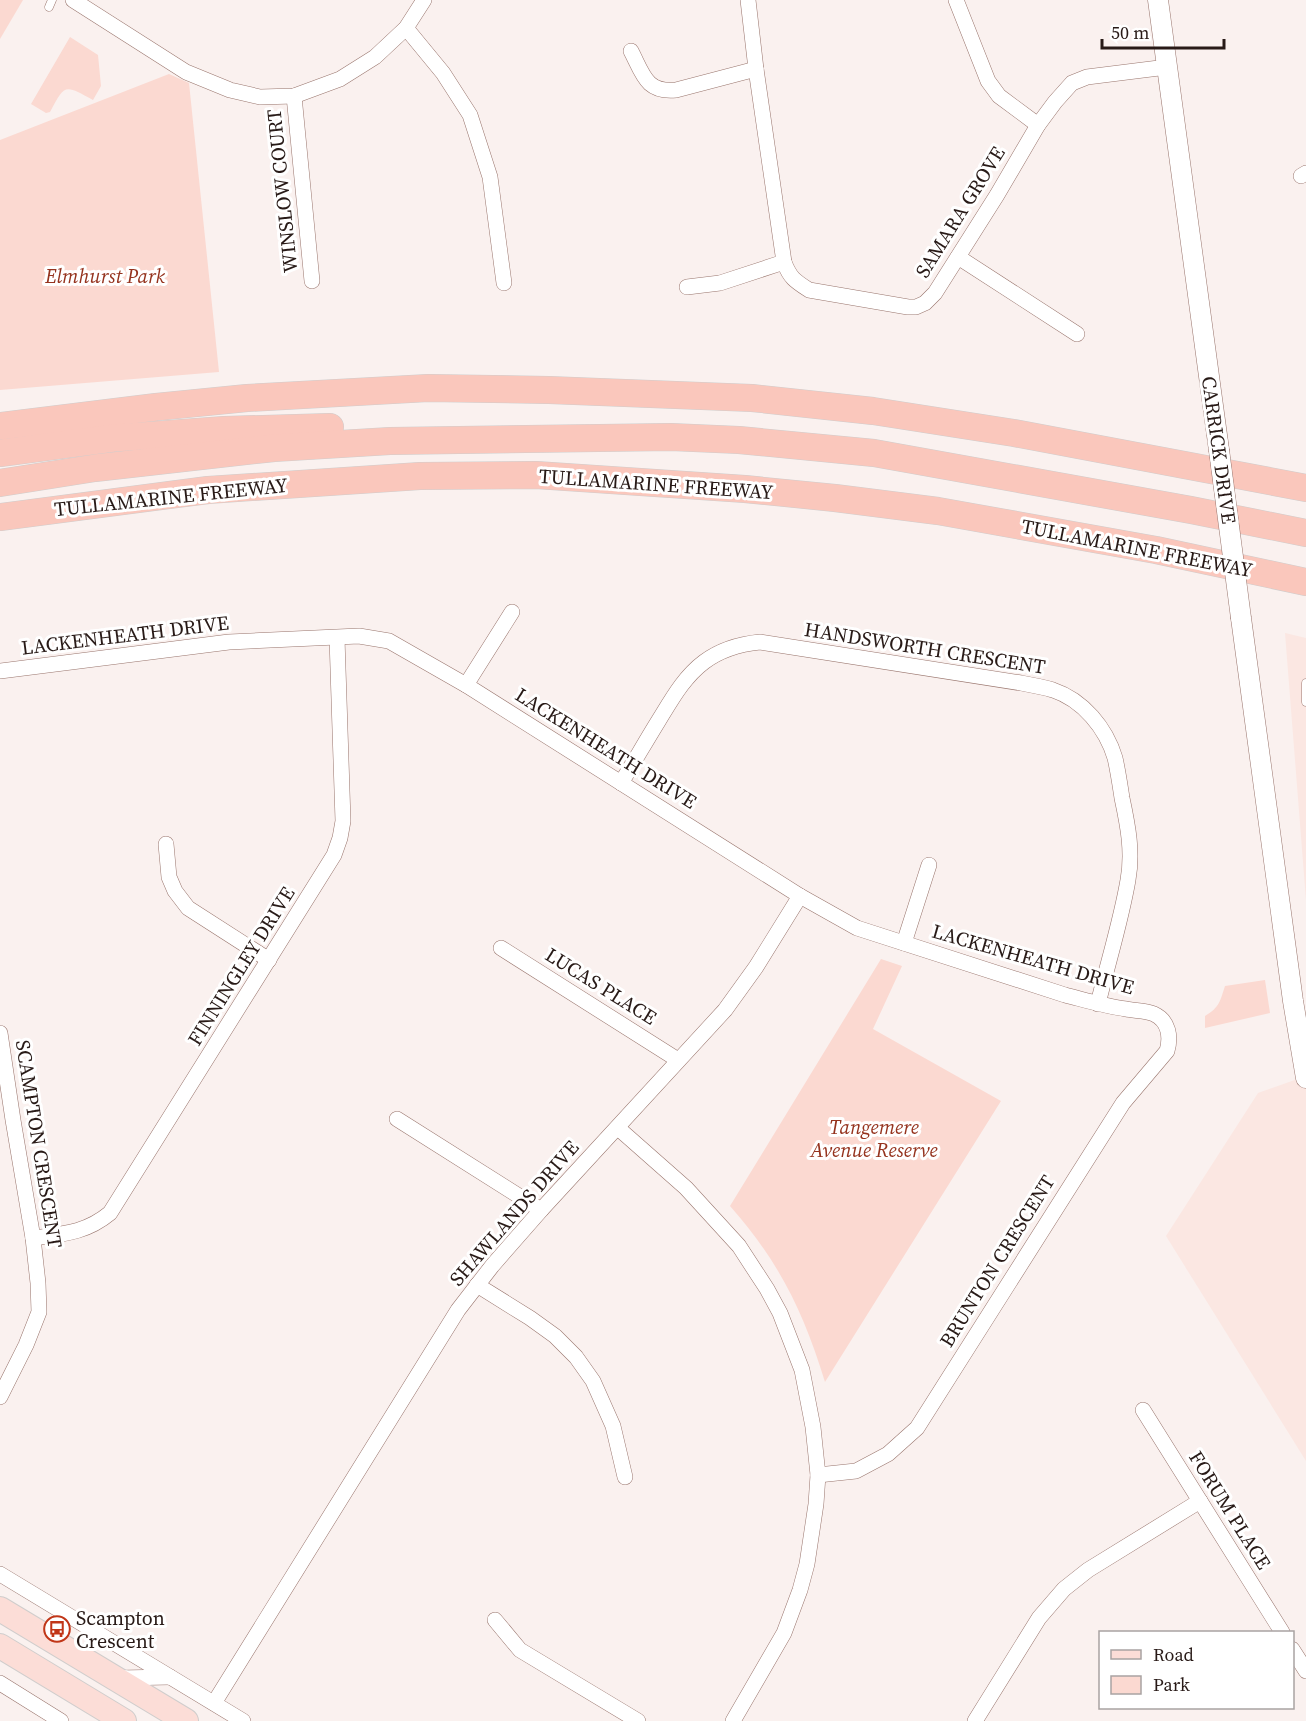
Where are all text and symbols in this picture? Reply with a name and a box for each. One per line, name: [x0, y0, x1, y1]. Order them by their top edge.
scale bar: [1102, 12, 1224, 50]
text: 50 m: [1111, 20, 1149, 45]
street label: WINSLOW COURT: [259, 108, 305, 274]
street label: SAMARA GROVE: [908, 141, 1012, 283]
park label: Elmhurst Park: [44, 262, 166, 290]
street label: CARRICK DRIVE: [1195, 374, 1243, 526]
street label: TULLAMARINE FREEWAY: [538, 462, 774, 506]
street label: TULLAMARINE FREEWAY: [53, 471, 290, 523]
street label: TULLAMARINE FREEWAY: [1019, 512, 1255, 584]
street label: LACKENHEATH DRIVE: [20, 608, 230, 662]
street label: HANDSWORTH CRESCENT: [803, 615, 1047, 681]
street label: LACKENHEATH DRIVE: [510, 681, 702, 815]
street label: FINNINGLEY DRIVE: [181, 881, 301, 1051]
street label: LACKENHEATH DRIVE: [929, 917, 1137, 1001]
street label: LUCAS PLACE: [540, 941, 662, 1031]
street label: SCAMPTON CRESCENT: [9, 1038, 69, 1250]
park label: Tangemere Avenue Reserve: [809, 1113, 938, 1164]
street label: SHAWLANDS DRIVE: [443, 1134, 585, 1292]
street label: BRUNTON CRESCENT: [933, 1170, 1061, 1352]
street label: FORUM PLACE: [1182, 1445, 1278, 1575]
place label: Scampton Crescent: [76, 1604, 165, 1655]
bus stop icon: Scampton Crescent: [42, 1614, 72, 1644]
legend: [1099, 1631, 1294, 1709]
text: Road: [1153, 1642, 1194, 1667]
text: Park: [1153, 1672, 1190, 1697]

